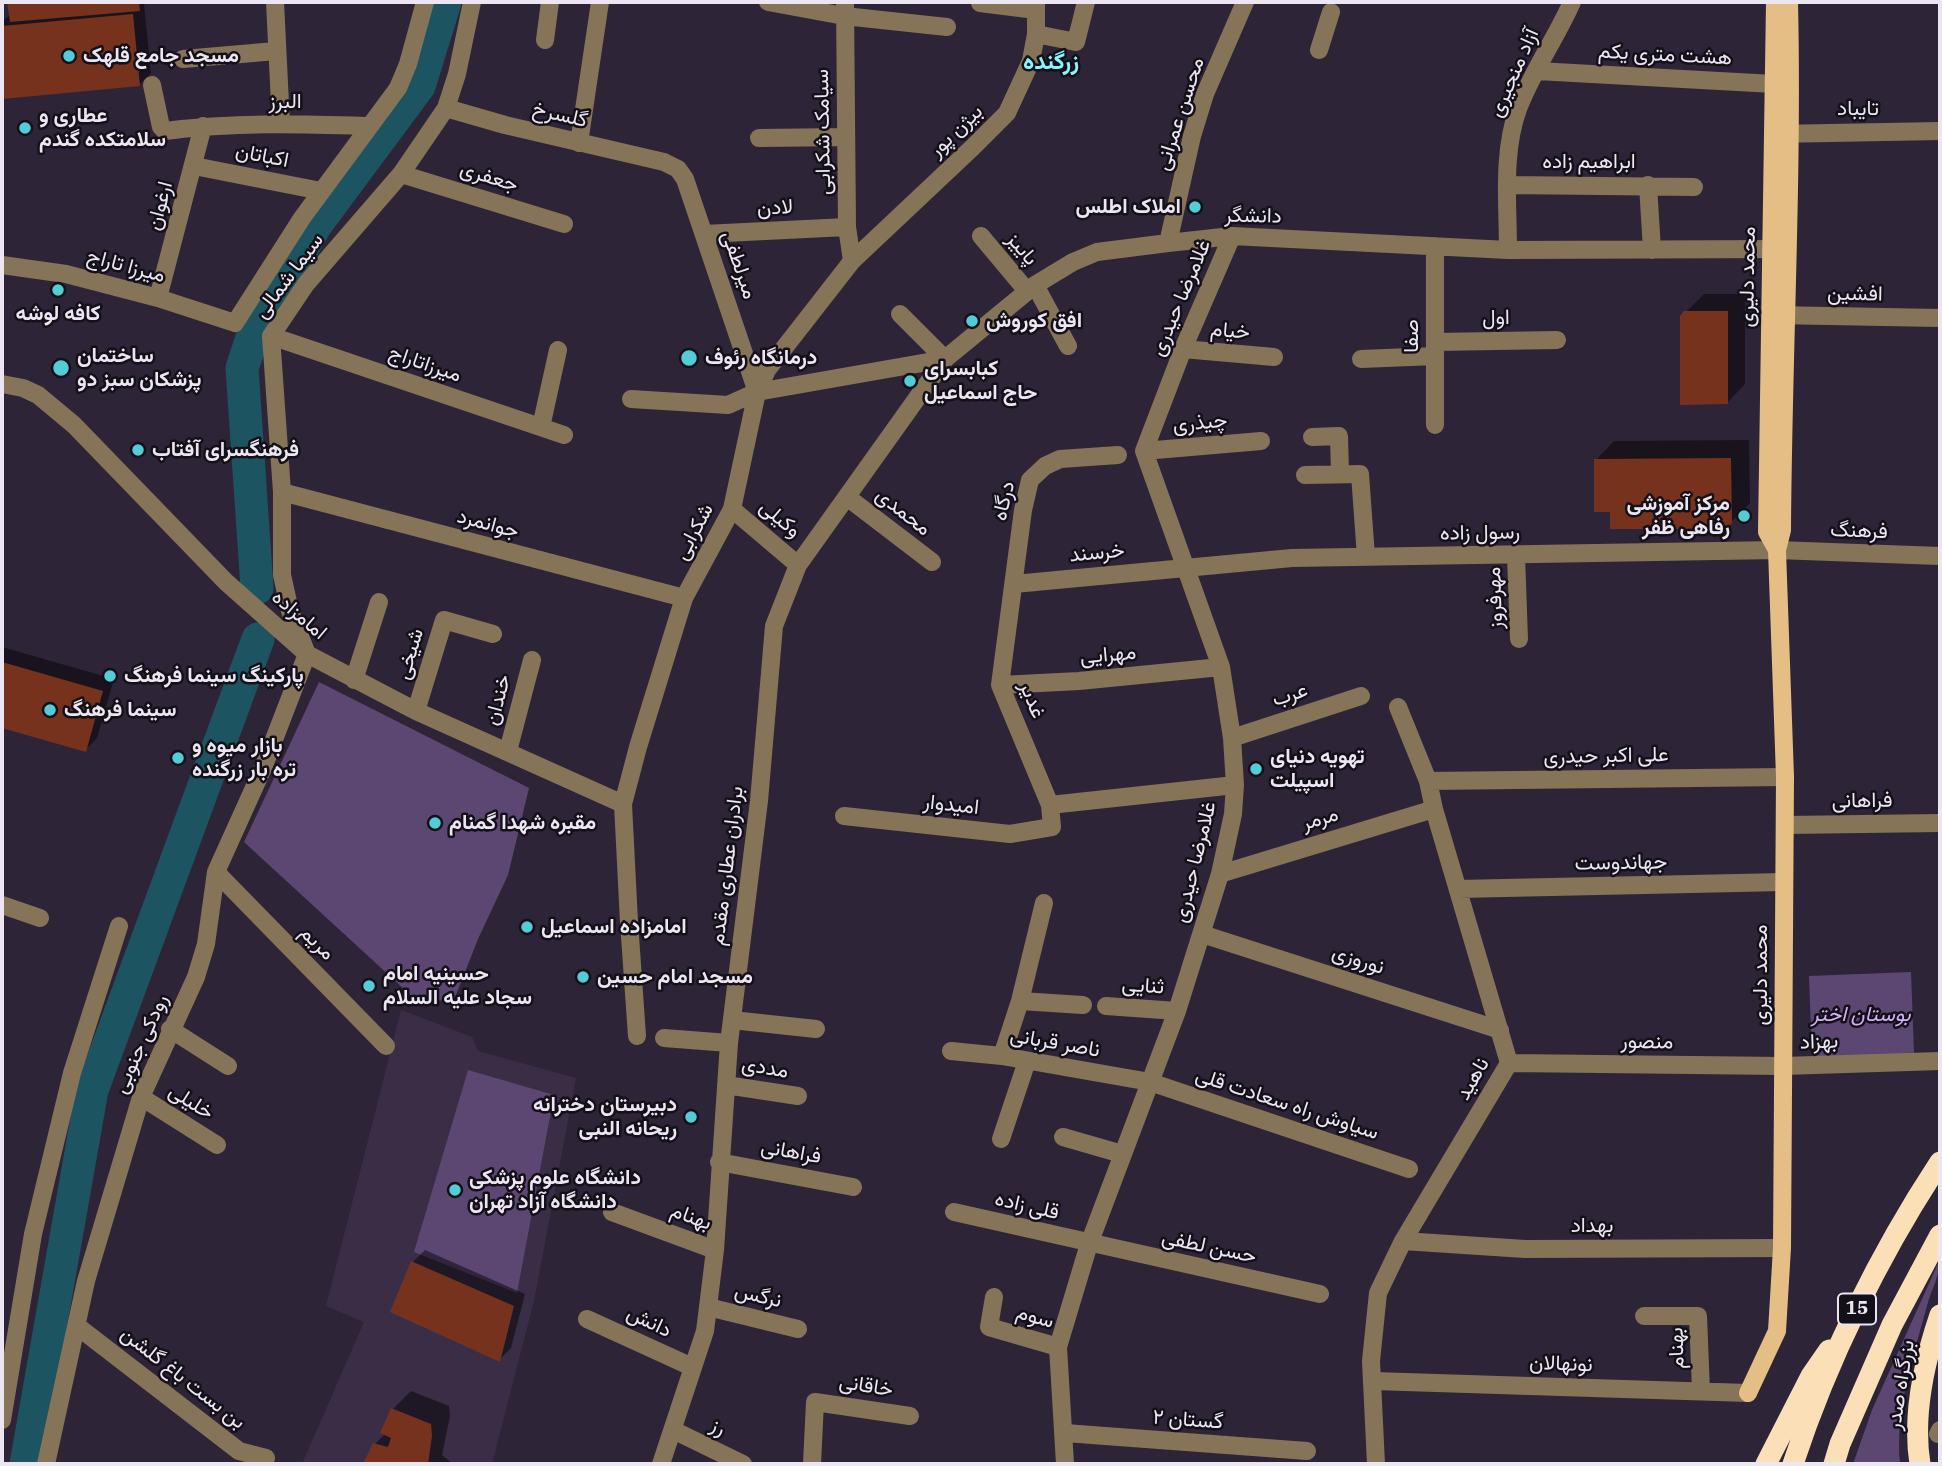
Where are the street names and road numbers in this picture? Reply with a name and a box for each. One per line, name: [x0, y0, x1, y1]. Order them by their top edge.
street label: آزاد منجیری: [1483, 25, 1545, 121]
street label: هشت متری یکم: [1598, 39, 1732, 71]
street label: محسن عمرانی: [1150, 54, 1210, 174]
street label: سیامک شکرابی: [809, 69, 837, 195]
street label: البرز: [268, 89, 302, 115]
street label: گلسرخ: [530, 96, 590, 134]
street label: تایباد: [1837, 96, 1879, 122]
street label: بیژن پور: [924, 99, 988, 163]
street label: اکباتان: [233, 139, 291, 173]
street label: ابراهیم زاده: [1542, 149, 1636, 175]
street label: جعفری: [457, 156, 521, 198]
street label: ارغوان: [141, 179, 179, 233]
street label: لادن: [756, 194, 794, 222]
street label: دانشگر: [1224, 203, 1282, 229]
street label: محمد دلیری: [1735, 226, 1761, 328]
street label: پاییز: [1001, 227, 1043, 271]
street label: سیما شمالی: [249, 228, 329, 324]
street label: میرلطفی: [716, 228, 762, 302]
street label: غلامرضا حیدری: [1145, 236, 1217, 360]
street label: میرزا تاراج: [84, 243, 168, 289]
street label: افشین: [1827, 281, 1883, 307]
street label: اول: [1482, 305, 1510, 331]
street label: خیام: [1209, 317, 1251, 345]
street label: صفا: [1399, 319, 1425, 353]
street label: میرزاتاراج: [385, 340, 465, 388]
street label: چیذری: [1172, 408, 1228, 438]
street label: درگاه: [987, 479, 1021, 523]
street label: محمدی: [870, 483, 936, 541]
street label: وکیلی: [754, 494, 806, 544]
street label: شکرابی: [669, 499, 719, 565]
street label: جوانمرد: [454, 504, 522, 544]
street label: فرهنگ: [1830, 517, 1888, 545]
street label: رسول زاده: [1440, 520, 1520, 546]
street label: خرسند: [1068, 538, 1126, 568]
street label: مهرفروز: [1481, 566, 1509, 630]
street label: امامزاده: [266, 585, 332, 645]
street label: شیخی: [390, 625, 430, 683]
street label: مهرایی: [1079, 640, 1137, 670]
street label: خندان: [479, 672, 517, 728]
street label: عرب: [1269, 677, 1311, 713]
street label: غدیر: [1014, 678, 1050, 722]
street label: علی اکبر حیدری: [1543, 742, 1669, 770]
street label: برادران عطاری مقدم: [705, 785, 749, 947]
street label: فراهانی: [1831, 788, 1893, 814]
street label: امیدوار: [922, 790, 980, 820]
street label: غلامرضا حیدری: [1168, 799, 1222, 925]
street label: مرمر: [1299, 802, 1341, 836]
street label: جهاندوست: [1574, 850, 1668, 876]
street label: مریم: [294, 920, 340, 966]
street label: محمد دلیری: [1748, 925, 1774, 1025]
street label: نوروزی: [1329, 940, 1387, 980]
street label: ثنایی: [1121, 972, 1165, 1000]
street label: رودکی جنوبی: [108, 990, 174, 1098]
street label: ناصر قربانی: [1008, 1023, 1102, 1063]
street label: منصور: [1620, 1029, 1674, 1055]
street label: بهزاد: [1799, 1029, 1839, 1055]
street label: مددی: [740, 1052, 790, 1084]
street label: ناهید: [1451, 1053, 1495, 1105]
street label: سیاوش راه سعادت قلی: [1192, 1062, 1382, 1146]
street label: خلیلی: [164, 1078, 218, 1126]
street label: فراهانی: [759, 1134, 823, 1170]
street label: قلی زاده: [992, 1186, 1062, 1226]
street label: بهنام: [667, 1198, 715, 1236]
street label: بهداد: [1571, 1213, 1613, 1239]
street label: حسن لطفی: [1159, 1225, 1259, 1269]
street label: نرگس: [732, 1278, 784, 1314]
road number: 15: [1838, 1294, 1876, 1324]
street label: سوم: [1013, 1300, 1057, 1334]
street label: دانش: [622, 1301, 676, 1343]
street label: بن بست باغ گلشن: [115, 1321, 251, 1435]
street label: بهنام: [1664, 1327, 1690, 1369]
street label: بزرگراه صدر: [1881, 1338, 1921, 1432]
street label: نونهالان: [1529, 1350, 1593, 1378]
street label: خاقانی: [837, 1369, 895, 1403]
street label: گستان ۲: [1152, 1405, 1224, 1435]
street label: رز: [706, 1413, 730, 1441]

